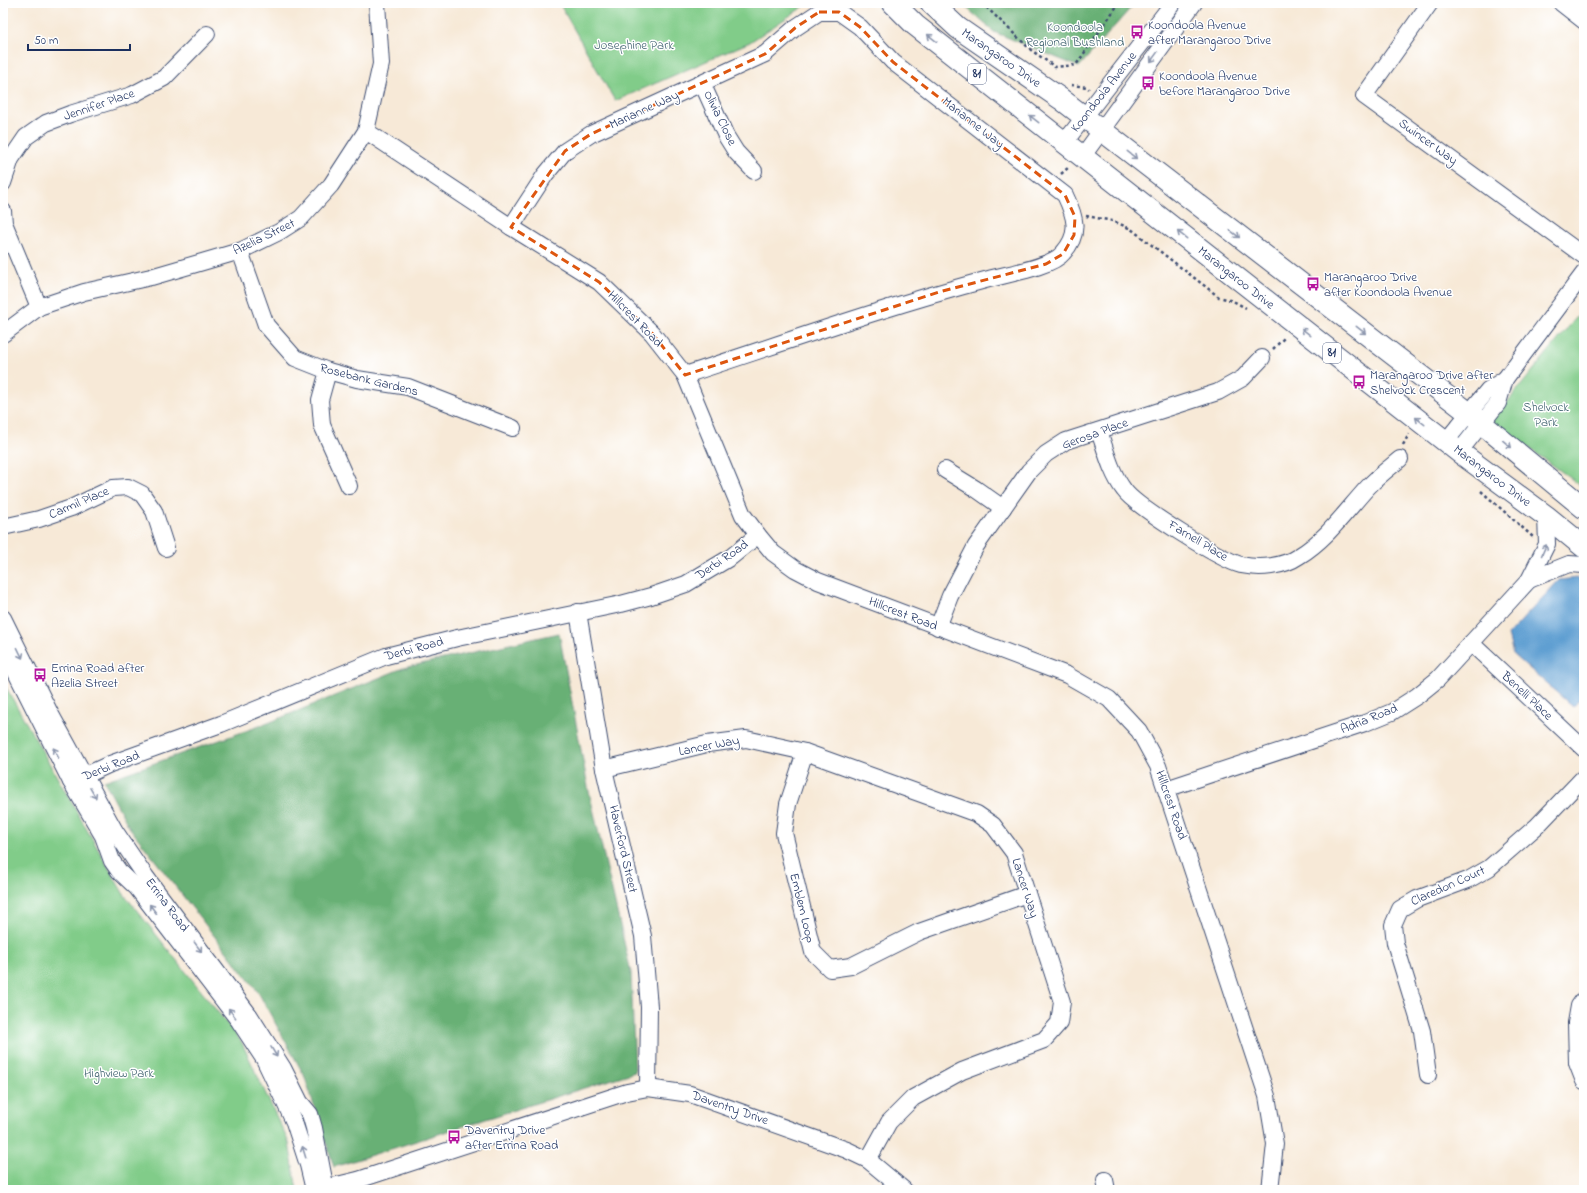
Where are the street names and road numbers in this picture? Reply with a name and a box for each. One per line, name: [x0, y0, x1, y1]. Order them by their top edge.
street label: Marangaroo Drive: [957, 23, 1045, 93]
street label: Koondoola Avenue: [1066, 47, 1142, 136]
road number: 81: [968, 64, 986, 84]
street label: Jennifer Place: [61, 84, 137, 126]
street label: Marianne Way: [606, 86, 682, 135]
street label: Olivia Close: [698, 87, 742, 149]
street label: Marianne Way: [937, 93, 1008, 154]
street label: Swincer Way: [1394, 114, 1461, 171]
street label: Azelia Street: [230, 214, 299, 260]
street label: Marangaroo Drive: [1193, 242, 1279, 315]
street label: Hillcrest Road: [603, 286, 667, 352]
road number: 81: [1323, 343, 1341, 363]
street label: Rosebank Gardens: [318, 359, 421, 402]
street label: Gerosa Place: [1059, 413, 1131, 455]
street label: Marangaroo Drive: [1448, 440, 1535, 513]
street label: Carmil Place: [46, 482, 112, 524]
street label: Farnell Place: [1164, 515, 1232, 566]
street label: Derbi Road: [691, 535, 753, 585]
street label: Hillcrest Road: [866, 592, 941, 636]
street label: Derbi Road: [382, 632, 446, 666]
street label: Benelli Place: [1496, 666, 1557, 725]
street label: Adria Road: [1338, 699, 1401, 739]
street label: Lancer Way: [677, 731, 741, 762]
street label: Derbi Road: [79, 746, 143, 786]
street label: Hillcrest Road: [1150, 768, 1192, 843]
street label: Haverford Street: [604, 803, 642, 895]
street label: Lancer Way: [1006, 856, 1044, 920]
street label: Claredon Court: [1408, 861, 1489, 911]
street label: Emblem Loop: [784, 871, 820, 945]
street label: Errina Road: [140, 874, 194, 937]
street label: Daventry Drive: [688, 1086, 771, 1131]

